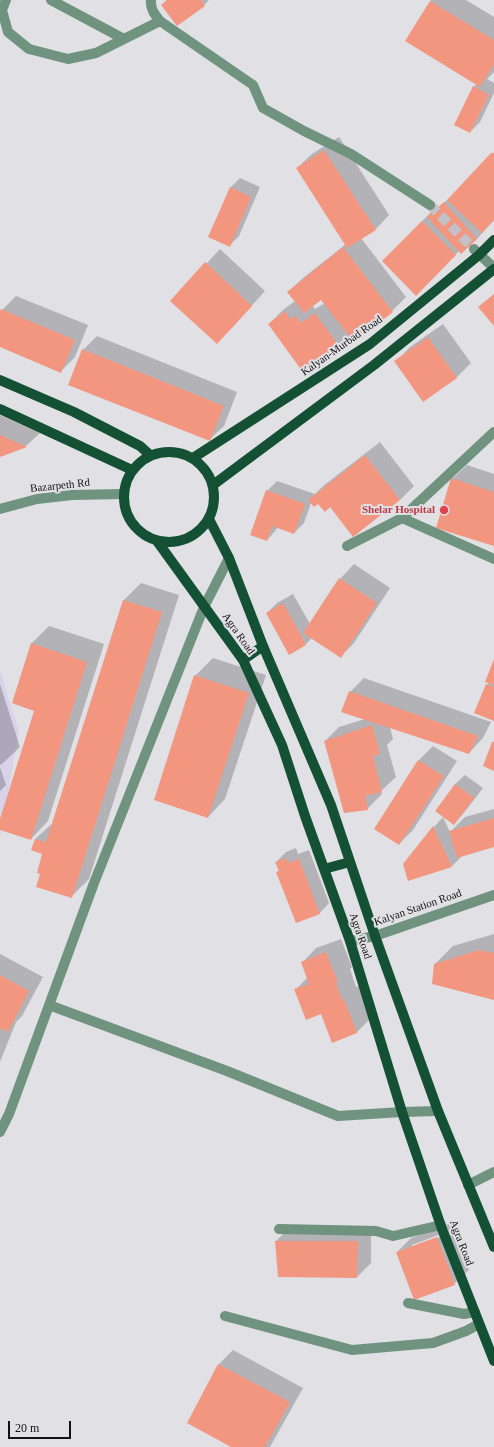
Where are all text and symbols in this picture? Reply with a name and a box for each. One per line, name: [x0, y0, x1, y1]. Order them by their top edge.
street label: Kalyan-Murbad Road: [299, 313, 385, 379]
street label: Bazarpeth Rd: [29, 476, 91, 496]
place label: Shelar Hospital: [362, 503, 435, 517]
marker: Shelar Hospital: [438, 504, 450, 516]
street label: Agra Road: [219, 611, 257, 657]
street label: Kalyan Station Road: [373, 887, 463, 929]
street label: Agra Road: [346, 911, 374, 961]
street label: Agra Road: [446, 1218, 476, 1268]
scale bar: [10, 1413, 73, 1439]
text: 20 m: [15, 1421, 39, 1435]

